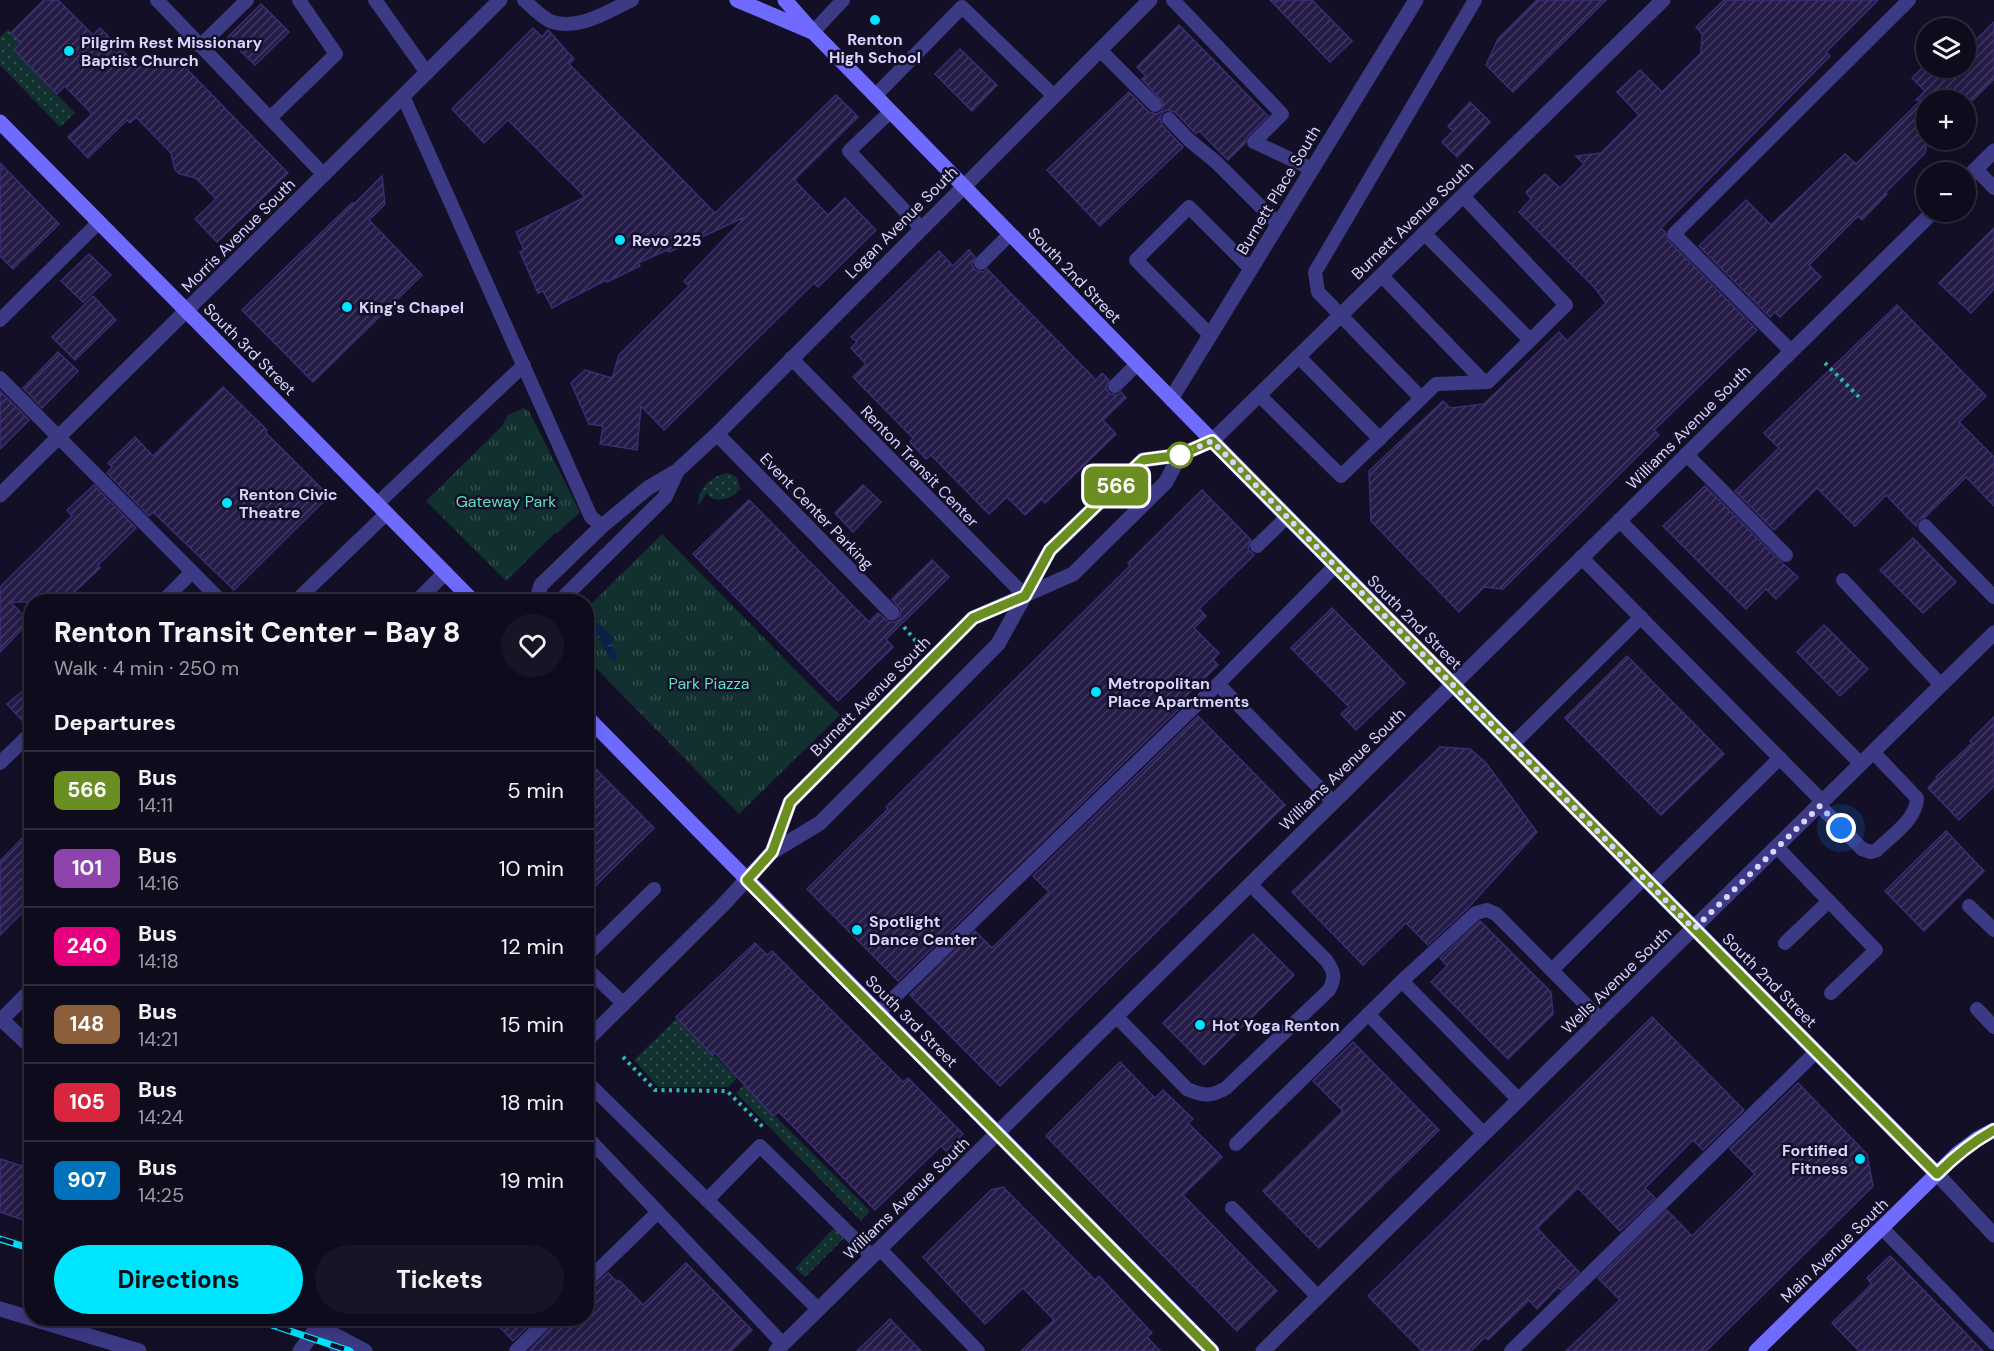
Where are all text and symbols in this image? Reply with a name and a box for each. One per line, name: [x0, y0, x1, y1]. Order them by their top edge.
marker: Renton High School: [868, 13, 882, 27]
map controls: [1916, 18, 1976, 222]
button: layers: [1916, 18, 1976, 78]
place label: Renton High School: [829, 29, 921, 68]
place label: Pilgrim Rest Missionary Baptist Church: [81, 32, 262, 71]
marker: Pilgrim Rest Missionary Baptist Church: [62, 44, 76, 58]
button: +: [1916, 90, 1976, 150]
street label: Burnett Place South: [1232, 122, 1325, 259]
street label: Burnett Avenue South: [1347, 157, 1478, 284]
street label: Logan Avenue South: [841, 162, 962, 283]
button: −: [1916, 162, 1976, 222]
street label: Morris Avenue South: [177, 174, 300, 297]
street label: South 2nd Street: [1023, 223, 1126, 328]
place label: Revo 225: [632, 230, 702, 251]
marker: Revo 225: [613, 233, 627, 247]
place label: King's Chapel: [359, 297, 464, 318]
street label: South 3rd Street: [199, 299, 300, 400]
marker: King's Chapel: [340, 300, 354, 314]
street label: Williams Avenue South: [1622, 361, 1755, 494]
street label: Renton Transit Center: [856, 401, 983, 532]
unlabelled marker: [1167, 442, 1193, 468]
street label: Event Center Parking: [755, 448, 878, 574]
line badge: 566: [1082, 466, 1150, 506]
text: 566: [1096, 472, 1136, 500]
place label: Renton Civic Theatre: [239, 484, 338, 523]
park label: Gateway Park: [456, 491, 556, 512]
marker: Renton Civic Theatre: [220, 496, 234, 510]
street label: South 2nd Street: [1363, 570, 1467, 674]
text: Renton Transit Center - Bay 8: [54, 614, 461, 651]
button: heart: [501, 614, 564, 677]
street label: Burnett Avenue South: [806, 632, 935, 761]
text: Walk · 4 min · 250 m: [54, 655, 239, 681]
park label: Park Piazza: [668, 673, 750, 694]
place label: Metropolitan Place Apartments: [1108, 673, 1249, 712]
marker: Metropolitan Place Apartments: [1089, 685, 1103, 699]
street label: Williams Avenue South: [1275, 704, 1410, 835]
text: Departures: [54, 708, 176, 737]
text: Bus: [138, 763, 177, 792]
text: 566: [67, 776, 107, 804]
text: 5 min: [507, 776, 564, 805]
text: 14:11: [138, 792, 173, 818]
your location: [1826, 813, 1856, 843]
text: Bus: [138, 841, 177, 870]
text: 101: [72, 854, 102, 882]
text: 10 min: [499, 854, 564, 883]
text: 14:16: [138, 870, 179, 896]
place label: Spotlight Dance Center: [869, 911, 977, 950]
text: Bus: [138, 919, 177, 948]
street label: Wells Avenue South: [1557, 922, 1676, 1038]
marker: Spotlight Dance Center: [850, 923, 864, 937]
street label: South 2nd Street: [1718, 928, 1822, 1032]
text: 240: [67, 932, 107, 960]
text: 12 min: [501, 932, 564, 961]
text: 14:18: [138, 948, 179, 974]
street label: South 3rd Street: [861, 971, 962, 1072]
text: Bus: [138, 997, 177, 1026]
text: 148: [70, 1010, 104, 1038]
text: 15 min: [500, 1010, 564, 1039]
place label: Hot Yoga Renton: [1212, 1015, 1340, 1036]
marker: Hot Yoga Renton: [1193, 1018, 1207, 1032]
text: 14:21: [138, 1026, 178, 1052]
text: Bus: [138, 1075, 177, 1104]
text: 105: [69, 1088, 105, 1116]
text: 18 min: [500, 1088, 564, 1117]
text: 14:24: [138, 1104, 184, 1130]
street label: Williams Avenue South: [839, 1133, 974, 1264]
place label: Fortified Fitness: [1782, 1140, 1848, 1179]
marker: Fortified Fitness: [1853, 1152, 1867, 1166]
text: Bus: [138, 1153, 177, 1182]
text: 907: [67, 1166, 107, 1194]
text: 19 min: [500, 1166, 564, 1195]
text: 14:25: [138, 1182, 184, 1208]
street label: Main Avenue South: [1776, 1194, 1893, 1307]
button: Directions: [54, 1245, 303, 1314]
button: Tickets: [315, 1245, 564, 1314]

